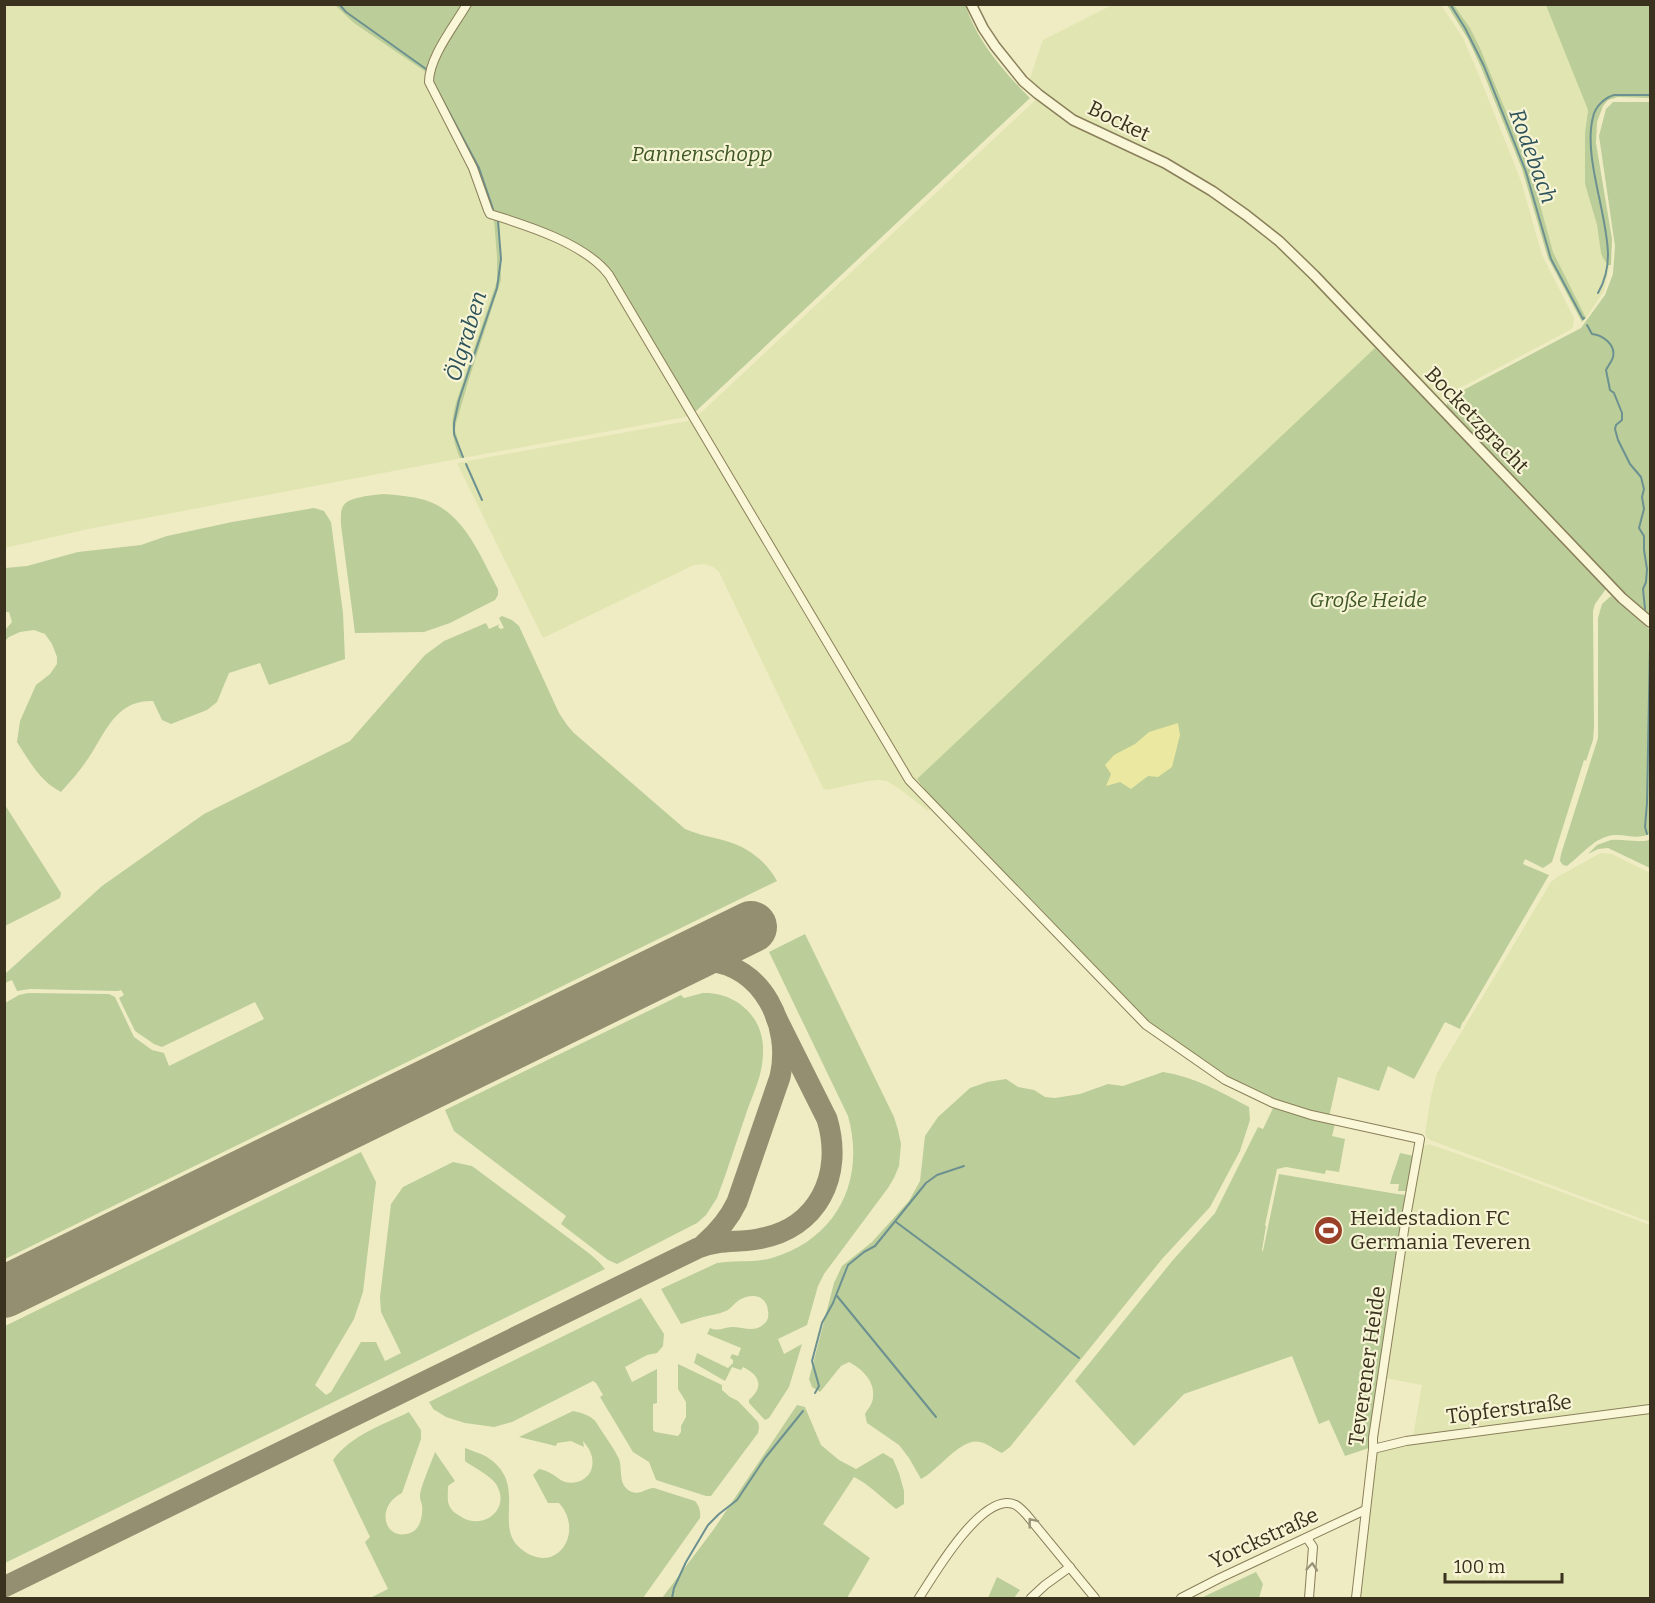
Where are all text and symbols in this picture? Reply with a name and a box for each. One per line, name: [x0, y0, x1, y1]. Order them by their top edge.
street label: Bocket: [1084, 95, 1155, 147]
water label: Rodebach: [1503, 105, 1563, 207]
park label: Pannenschopp: [631, 141, 773, 167]
water label: Ölgraben: [439, 288, 493, 384]
street label: Bocketzgracht: [1419, 361, 1535, 479]
park label: Große Heide: [1309, 587, 1427, 613]
place label: Heidestadion FC Germania Teveren: [1350, 1205, 1530, 1255]
sports icon: Heidestadion FC Germania Teveren: [1313, 1214, 1345, 1246]
street label: Teverener Heide: [1343, 1284, 1391, 1448]
street label: Töpferstraße: [1445, 1388, 1573, 1430]
street label: Yorckstraße: [1205, 1501, 1323, 1575]
one-way arrow: [1029, 1518, 1040, 1529]
scale bar: [1445, 1546, 1562, 1584]
text: 100 m: [1454, 1556, 1505, 1578]
one-way arrow: [1305, 1563, 1318, 1572]

